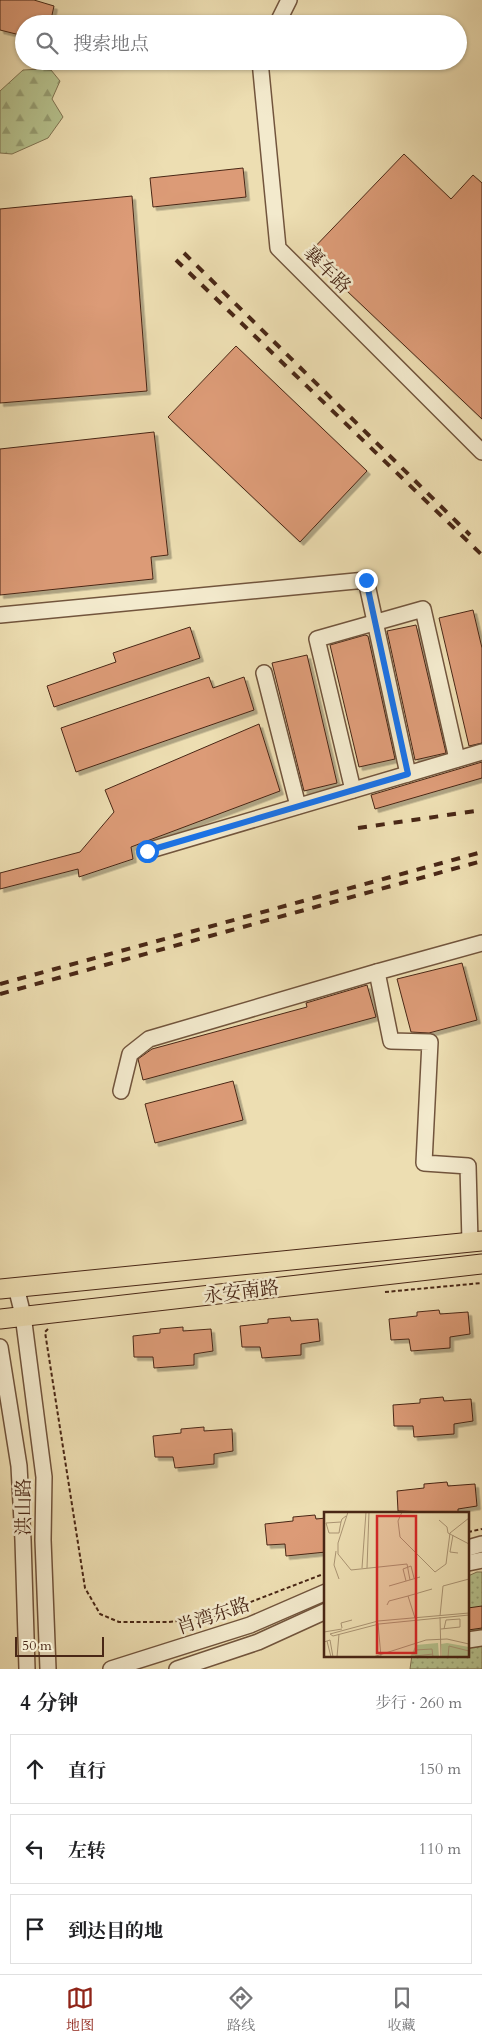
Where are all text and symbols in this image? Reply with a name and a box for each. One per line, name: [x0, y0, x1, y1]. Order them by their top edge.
search box: [15, 15, 467, 70]
icon: search: [33, 29, 61, 57]
text: 搜索地点: [73, 31, 149, 57]
street label: 襄车路: [298, 240, 357, 299]
route end: [355, 569, 378, 592]
route start: [136, 840, 159, 863]
street label: 永安南路: [202, 1274, 280, 1310]
street label: 洪山路: [11, 1478, 37, 1536]
inset map: [324, 1512, 470, 1656]
street label: 肖湾东路: [173, 1591, 253, 1641]
scale bar: [15, 1634, 104, 1657]
text: 50 m: [22, 1636, 52, 1655]
text: 4 分钟: [20, 1689, 78, 1718]
text: 步行 · 260 m: [375, 1692, 462, 1714]
icon: ahead: [21, 1755, 49, 1783]
text: 直行: [68, 1758, 106, 1784]
text: 150 m: [419, 1758, 461, 1780]
icon: left: [21, 1835, 49, 1863]
text: 左转: [68, 1838, 106, 1864]
text: 110 m: [419, 1838, 461, 1860]
icon: arrive: [21, 1915, 49, 1943]
text: 到达目的地: [68, 1918, 163, 1944]
tab: 地图: [66, 1984, 94, 2035]
tab: 路线: [227, 1984, 255, 2035]
tab: 收藏: [388, 1984, 416, 2035]

